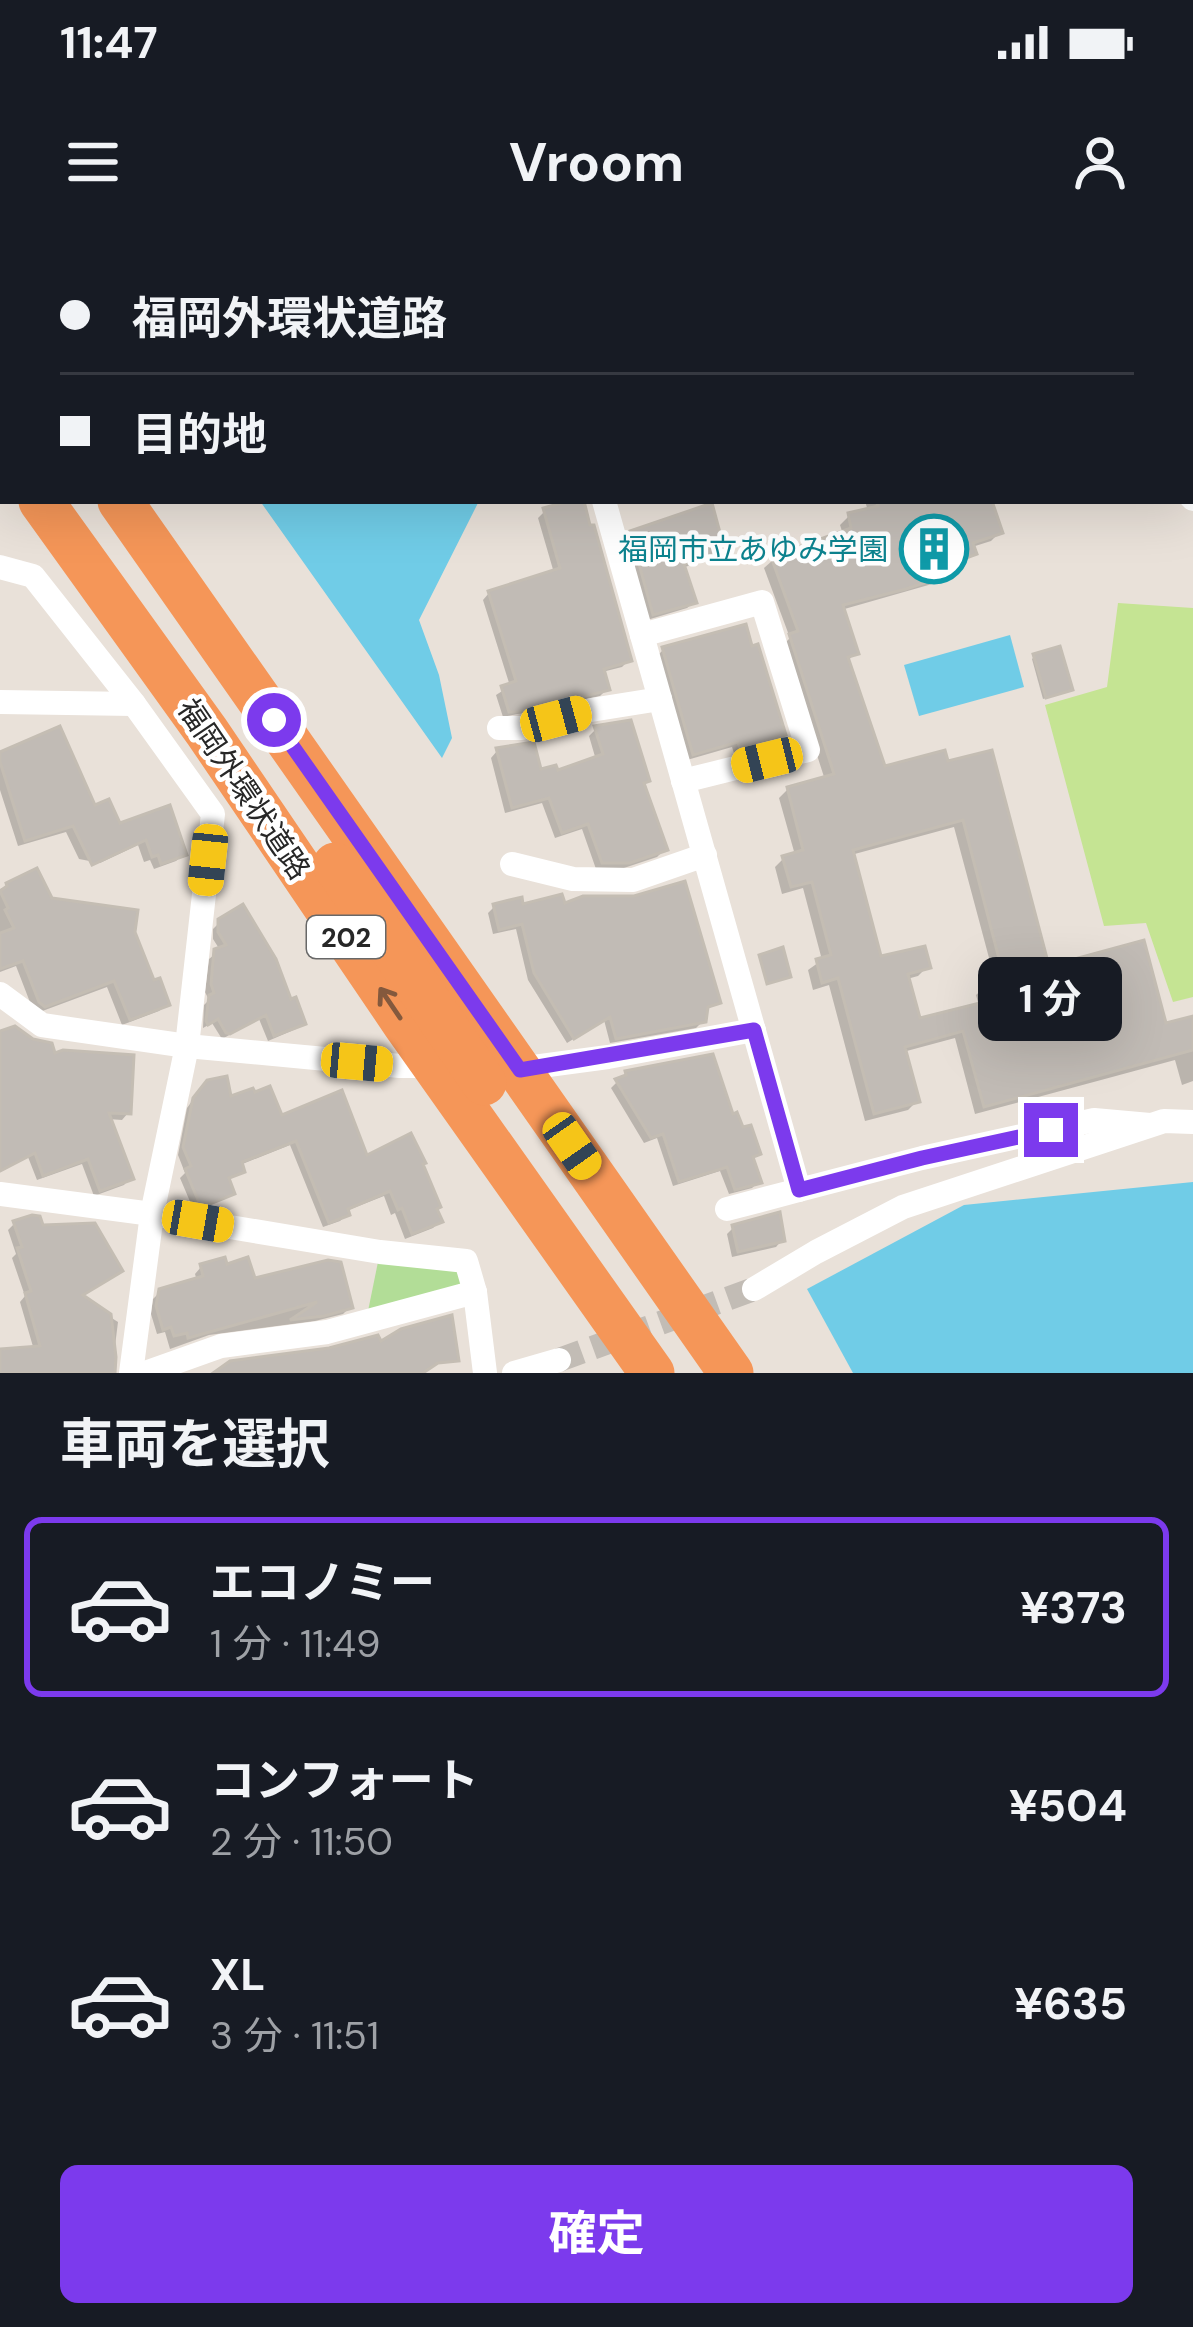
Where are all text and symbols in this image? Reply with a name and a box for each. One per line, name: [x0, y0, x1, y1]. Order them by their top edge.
text: 11:47: [60, 13, 158, 72]
text: Vroom: [509, 127, 684, 198]
icon: menu: [60, 129, 126, 195]
icon: person: [1067, 129, 1133, 195]
text: 福岡外環状道路: [132, 289, 447, 348]
text: 目的地: [132, 405, 267, 464]
building icon: 福岡市立あゆみ学園: [899, 514, 969, 584]
place label: 福岡市立あゆみ学園: [618, 530, 888, 569]
street label: 福岡外環状道路: [169, 691, 319, 887]
car: [517, 692, 595, 746]
route start: [247, 693, 301, 747]
car: [728, 734, 806, 786]
car: [186, 822, 230, 898]
road number: 202: [307, 916, 385, 958]
callout: 1 分: [979, 956, 1123, 1040]
text: 1 分: [1019, 973, 1081, 1024]
one-way arrow: [378, 987, 403, 1020]
car: [320, 1041, 394, 1083]
route end: [1024, 1103, 1078, 1157]
car: [537, 1106, 607, 1186]
car: [159, 1197, 237, 1245]
text: 車両を選択: [60, 1409, 330, 1480]
icon: car: [66, 1553, 174, 1661]
text: エコノミー: [210, 1553, 435, 1612]
text: ¥373: [1020, 1578, 1127, 1637]
text: 1 分 · 11:49: [210, 1618, 380, 1669]
icon: car: [66, 1751, 174, 1859]
text: コンフォート: [210, 1751, 479, 1810]
text: ¥504: [1009, 1776, 1127, 1835]
text: 2 分 · 11:50: [210, 1816, 393, 1867]
text: XL: [210, 1945, 265, 2004]
icon: car: [66, 1949, 174, 2057]
text: ¥635: [1014, 1974, 1127, 2033]
text: 3 分 · 11:51: [210, 2010, 379, 2061]
button: 確定: [60, 2165, 1133, 2303]

